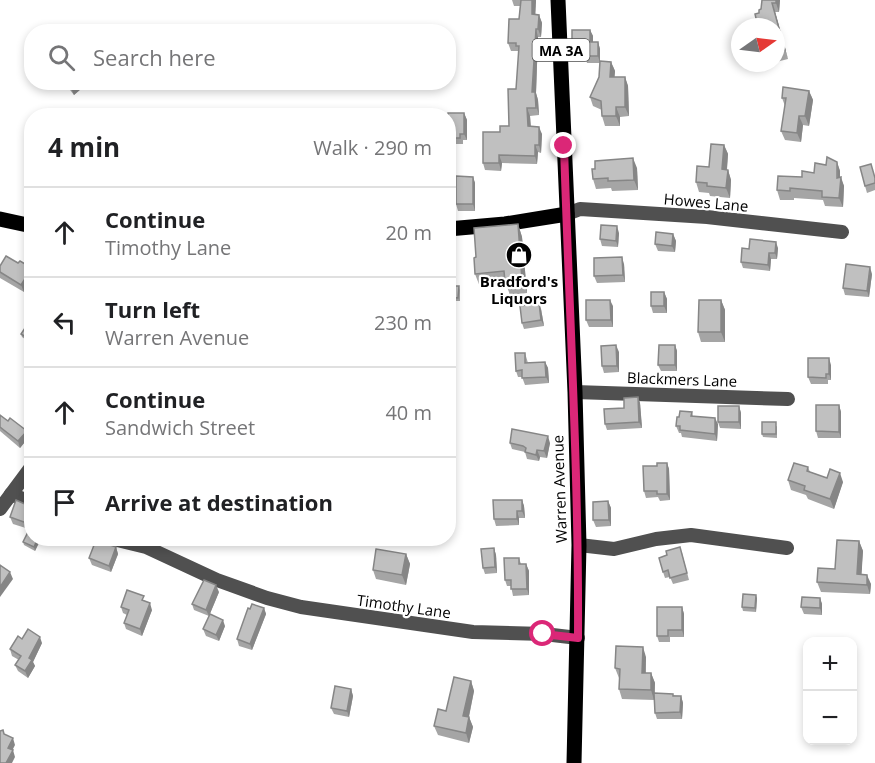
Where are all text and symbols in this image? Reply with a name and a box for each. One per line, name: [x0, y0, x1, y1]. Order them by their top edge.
north arrow: [731, 18, 785, 72]
search box: [24, 24, 456, 90]
road number: MA 3A: [532, 39, 590, 61]
icon: search: [45, 41, 78, 74]
text: Search here: [93, 42, 216, 72]
text: 4 min: [48, 129, 120, 165]
route end: [550, 132, 576, 158]
text: Walk · 290 m: [313, 134, 432, 161]
street label: Howes Lane: [663, 188, 749, 216]
text: Continue: [105, 204, 205, 234]
icon: ahead: [48, 216, 81, 249]
text: 20 m: [385, 219, 432, 246]
text: Timothy Lane: [105, 234, 231, 261]
shop icon: Bradford's Liquors: [504, 240, 534, 270]
place label: Bradford's Liquors: [480, 271, 558, 308]
text: Turn left: [105, 294, 200, 324]
icon: left: [48, 306, 81, 339]
text: 230 m: [374, 309, 432, 336]
text: Warren Avenue: [105, 324, 249, 351]
street label: Blackmers Lane: [627, 367, 737, 391]
text: Continue: [105, 384, 205, 414]
icon: ahead: [48, 396, 81, 429]
text: 40 m: [385, 399, 432, 426]
text: Sandwich Street: [105, 414, 255, 441]
street label: Warren Avenue: [547, 435, 571, 543]
icon: arrive: [48, 486, 81, 519]
text: Arrive at destination: [105, 487, 333, 517]
street label: Timothy Lane: [356, 590, 452, 622]
route start: [529, 620, 555, 646]
map controls: [803, 637, 857, 745]
button: +: [803, 637, 857, 691]
button: −: [803, 691, 857, 745]

